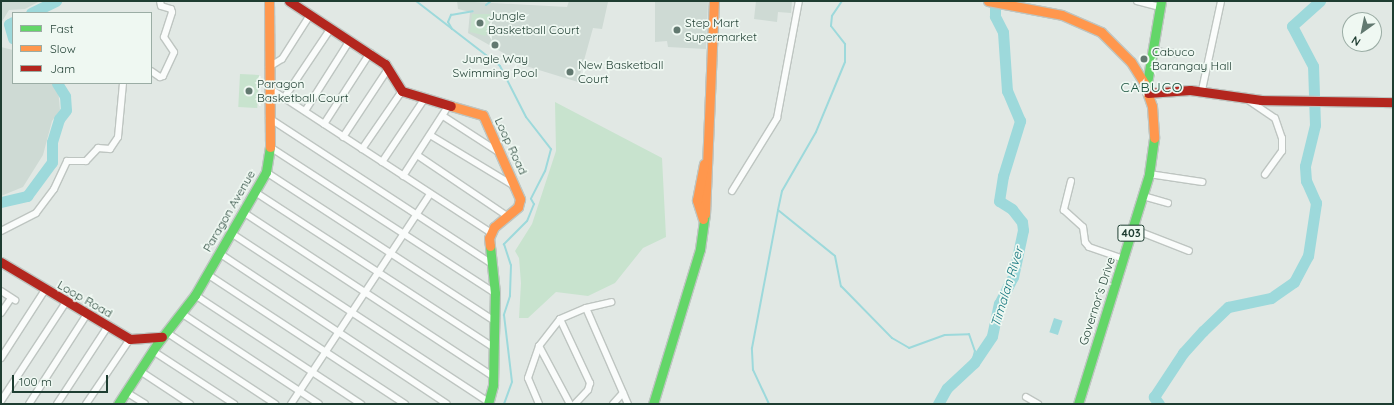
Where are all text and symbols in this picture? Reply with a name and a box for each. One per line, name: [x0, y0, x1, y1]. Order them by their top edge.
place label: Jungle Basketball Court: [488, 9, 580, 37]
legend: [12, 12, 152, 84]
north arrow: [1342, 12, 1382, 52]
place label: Step Mart Supermarket: [685, 16, 757, 44]
marker: Jungle Basketball Court: [475, 18, 485, 28]
text: Fast: [50, 21, 74, 36]
marker: Step Mart Supermarket: [672, 25, 682, 35]
text: N: [1349, 33, 1363, 49]
marker: Jungle Way Swimming Pool: [490, 40, 500, 50]
text: Slow: [50, 41, 76, 56]
place label: Cabuco Barangay Hall: [1152, 45, 1232, 73]
place label: Jungle Way Swimming Pool: [453, 52, 537, 80]
marker: Cabuco Barangay Hall: [1139, 54, 1149, 64]
place label: New Basketball Court: [578, 58, 664, 86]
text: Jam: [50, 61, 75, 76]
marker: New Basketball Court: [565, 67, 575, 77]
place label: Paragon Basketball Court: [257, 77, 349, 105]
district label: CABUCO: [1120, 79, 1184, 95]
marker: Paragon Basketball Court: [244, 86, 254, 96]
street label: Loop Road: [492, 115, 530, 177]
street label: Paragon Avenue: [200, 168, 258, 254]
road number: 403: [1117, 224, 1145, 242]
water label: Timalan River: [987, 245, 1027, 329]
street label: Governor's Drive: [1076, 255, 1118, 347]
street label: Loop Road: [55, 277, 115, 321]
scale bar: [14, 367, 110, 393]
text: 100 m: [19, 374, 52, 389]

